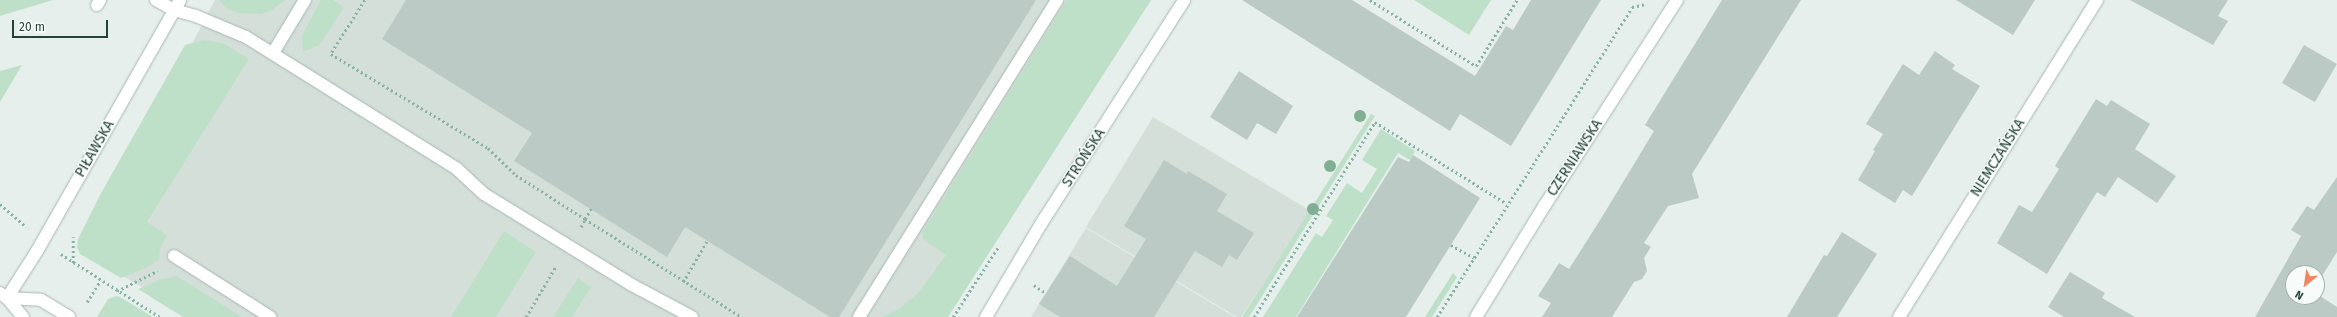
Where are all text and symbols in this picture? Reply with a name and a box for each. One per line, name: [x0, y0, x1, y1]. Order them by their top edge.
scale bar: [14, 12, 110, 38]
text: 20 m: [19, 20, 45, 34]
street label: NIEMCZAŃSKA: [1967, 116, 2029, 200]
street label: CZERNIAWSKA: [1544, 117, 1606, 199]
street label: PIŁAWSKA: [72, 118, 118, 180]
street label: STROŃSKA: [1059, 126, 1109, 190]
north arrow: [2285, 265, 2325, 305]
text: N: [2293, 288, 2306, 302]

